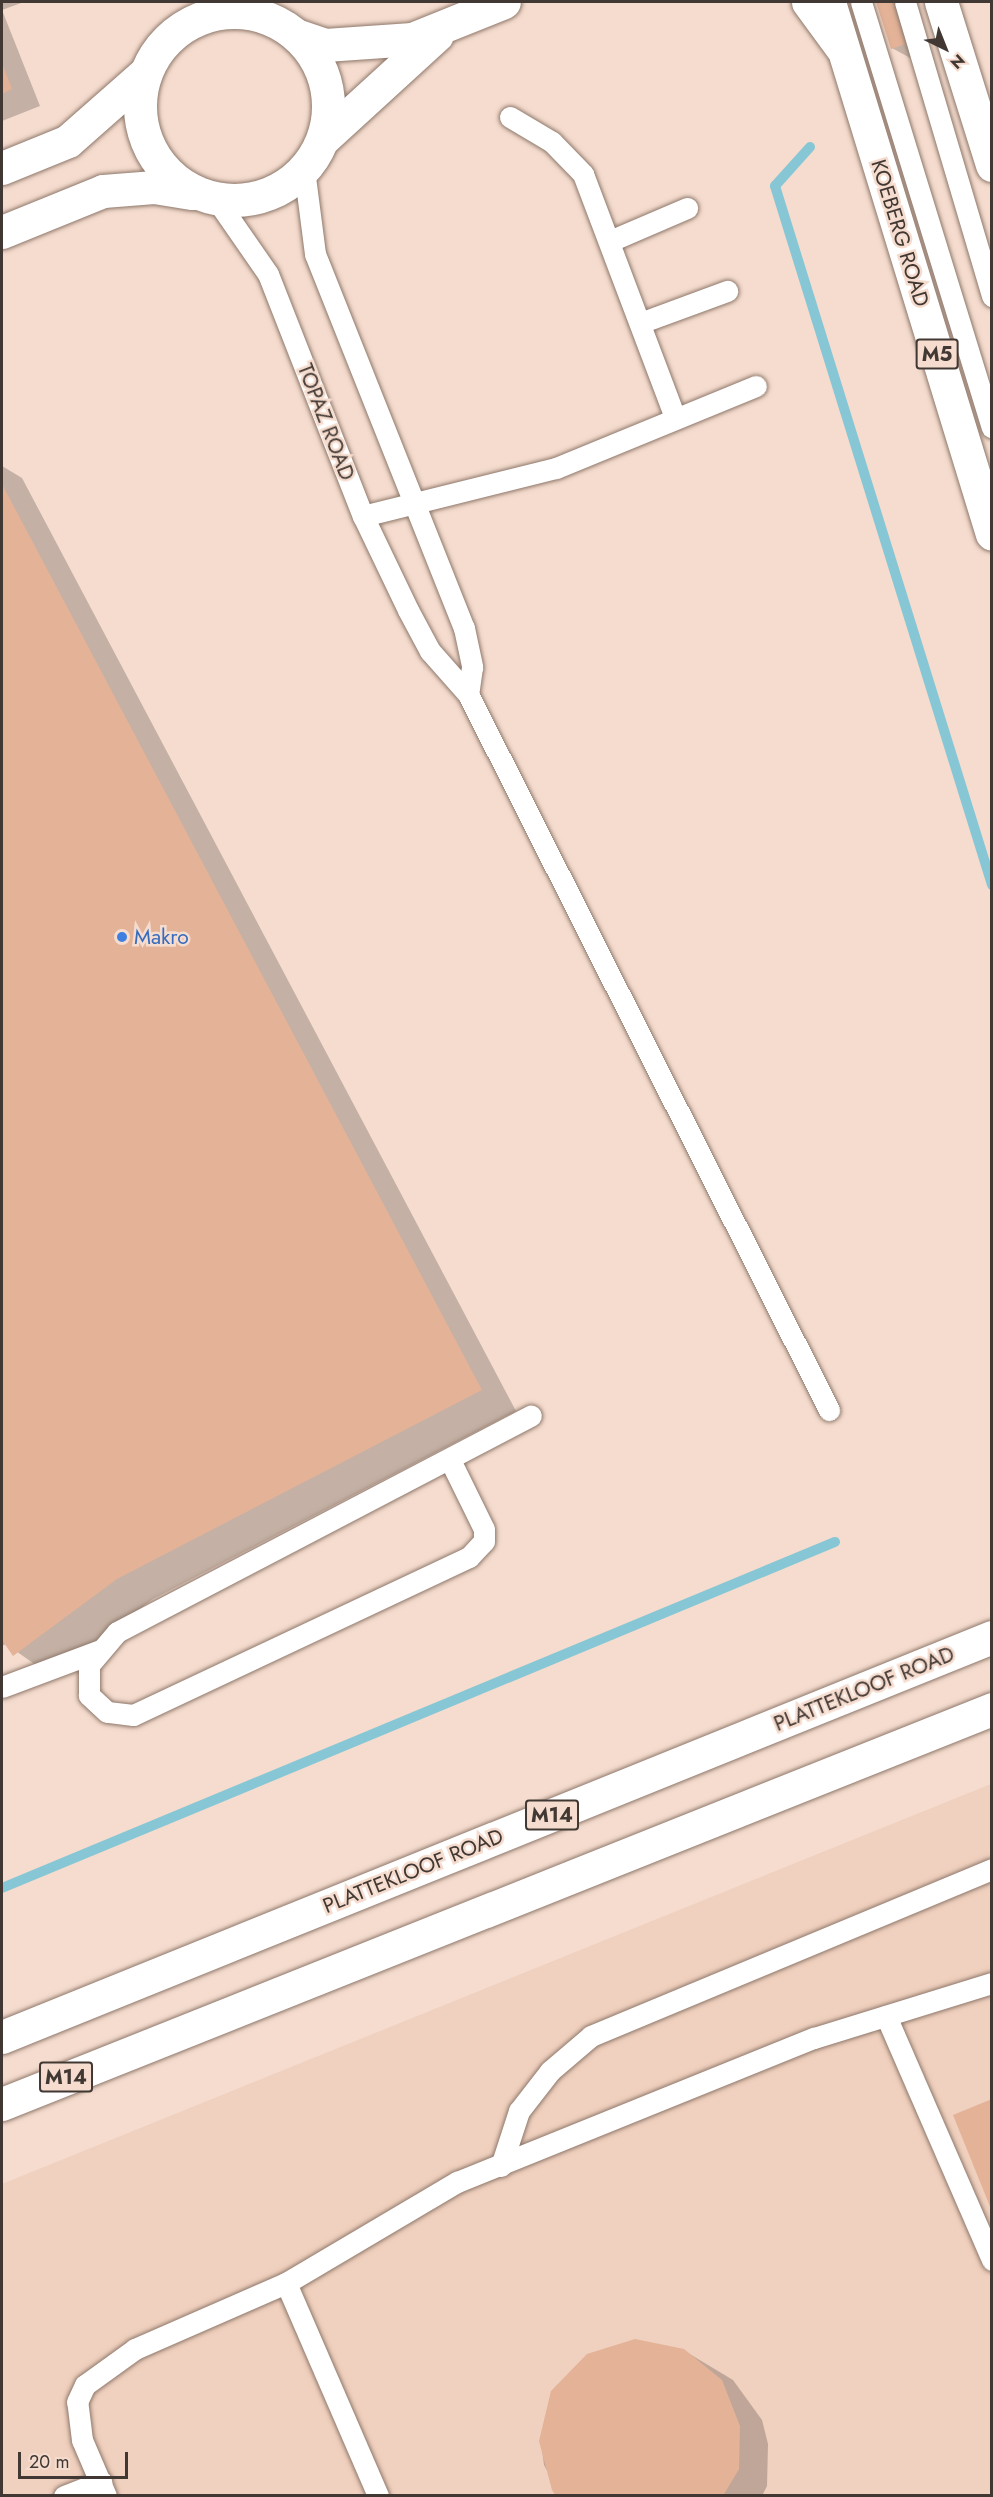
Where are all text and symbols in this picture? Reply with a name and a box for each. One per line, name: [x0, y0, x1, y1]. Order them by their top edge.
north arrow: [915, 18, 975, 78]
text: N: [945, 49, 970, 74]
street label: KOEBERG ROAD: [866, 156, 934, 310]
road number: M5: [914, 337, 960, 371]
street label: TOPAZ ROAD: [292, 360, 360, 484]
place label: Makro: [134, 924, 189, 950]
marker: Makro: [115, 930, 129, 944]
street label: PLATTEKLOOF ROAD: [770, 1641, 958, 1737]
road number: M14: [525, 1798, 579, 1832]
street label: PLATTEKLOOF ROAD: [319, 1823, 507, 1919]
road number: M14: [39, 2060, 93, 2094]
scale bar: [21, 2440, 130, 2478]
text: 20 m: [29, 2449, 69, 2475]

